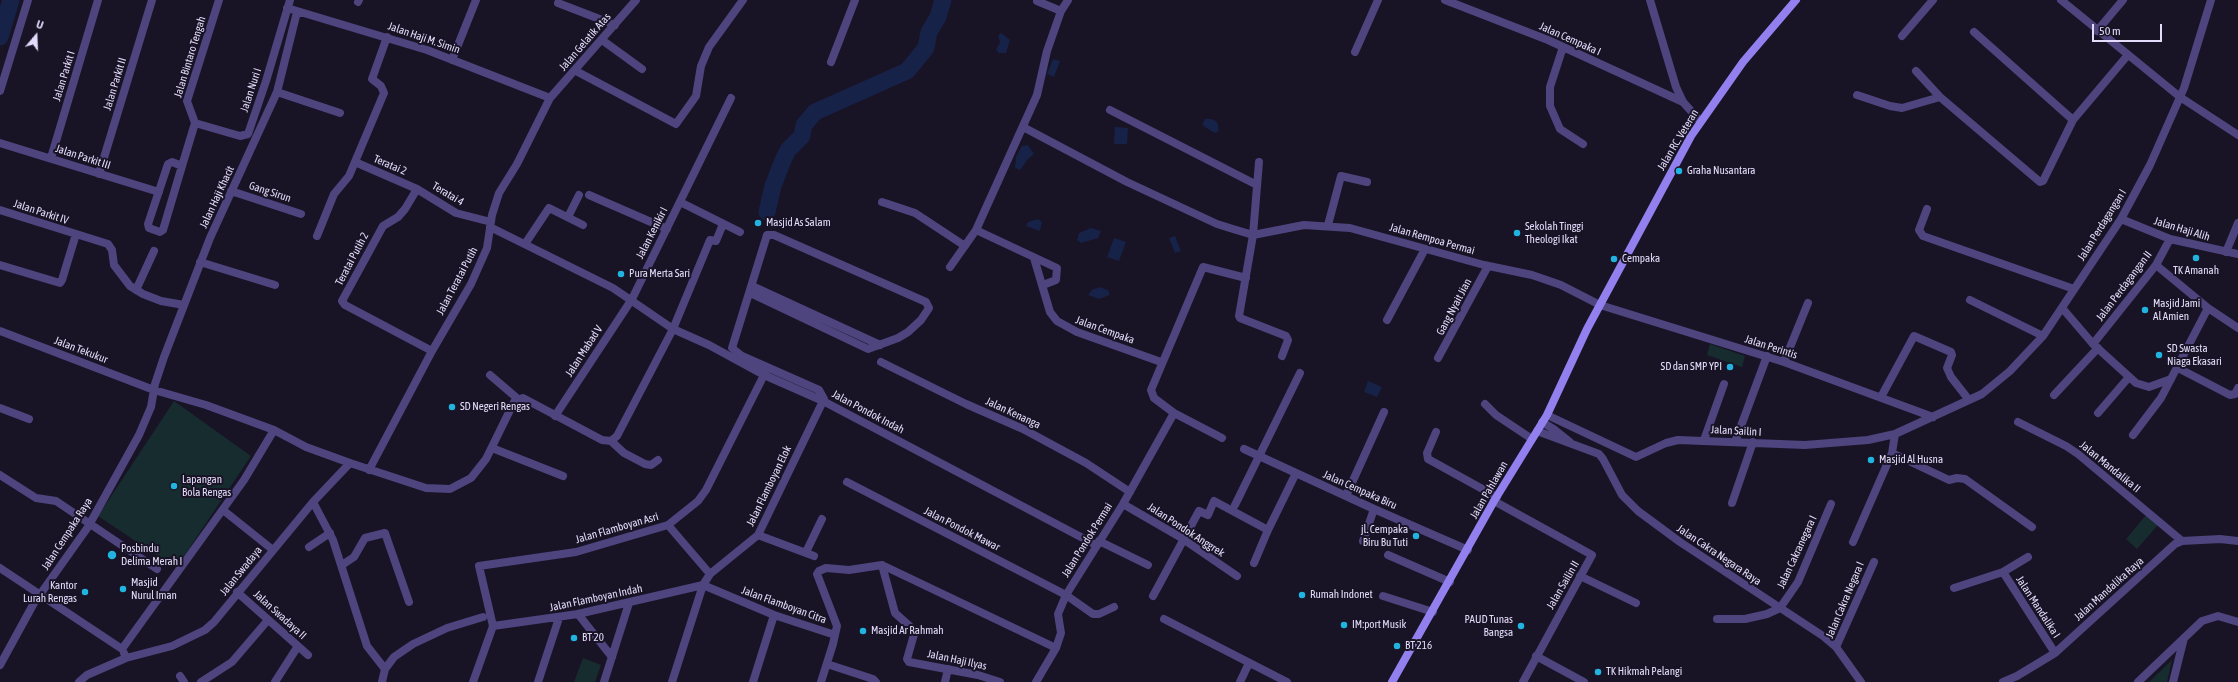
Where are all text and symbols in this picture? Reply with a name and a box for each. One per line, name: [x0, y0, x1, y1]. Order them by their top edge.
street label: Jalan Gelatik Atas: [556, 11, 614, 73]
street label: Jalan Bintaro Tengah: [171, 15, 209, 99]
north arrow: [16, 16, 56, 56]
scale bar: [2094, 16, 2164, 42]
text: U: [35, 18, 45, 31]
street label: Jalan Haji M. Simin: [386, 19, 462, 57]
street label: Jalan Cempaka I: [1537, 20, 1603, 58]
text: 50 m: [2099, 24, 2121, 38]
street label: Jalan Parkit I: [50, 49, 78, 103]
street label: Jalan Parkit II: [101, 56, 129, 112]
street label: Jalan Nuri I: [238, 66, 264, 114]
street label: Jalan RC. Veteran: [1655, 107, 1701, 173]
street label: Jalan Parkit III: [54, 142, 112, 172]
street label: Teratai 2: [371, 152, 409, 178]
street label: Jalan Haji Khacit: [197, 164, 237, 230]
place label: Graha Nusantara: [1687, 164, 1755, 178]
marker: Graha Nusantara: [1674, 166, 1684, 176]
street label: Gang Sirun: [247, 179, 293, 205]
street label: Teratai 4: [430, 179, 466, 209]
street label: Jalan Perdagangan I: [2075, 187, 2129, 263]
street label: Jalan Parkit IV: [12, 197, 70, 227]
street label: Jalan Kenikir I: [633, 205, 671, 261]
street label: Jalan Haji Alih: [2152, 214, 2212, 244]
place label: Masjid As Salam: [766, 216, 831, 230]
marker: Masjid As Salam: [753, 218, 763, 228]
place label: Sekolah Tinggi Theologi Ikat: [1525, 220, 1584, 246]
street label: Jalan Rempoa Permai: [1388, 221, 1476, 257]
marker: Sekolah Tinggi Theologi Ikat: [1512, 228, 1522, 238]
street label: Teratai Putih 2: [333, 230, 371, 288]
street label: Jalan Teratai Putih: [434, 245, 480, 317]
street label: Jalan Perdagangan II: [2093, 248, 2155, 324]
place label: Cempaka: [1622, 252, 1660, 266]
marker: TK Amanah: [2191, 253, 2201, 263]
marker: Cempaka: [1609, 254, 1619, 264]
place label: TK Amanah: [2173, 264, 2219, 278]
place label: Pura Merta Sari: [629, 267, 690, 281]
marker: Pura Merta Sari: [616, 269, 626, 279]
street label: Gang Nyait Jian: [1434, 276, 1474, 338]
place label: Masjid Jami Al Amien: [2153, 297, 2200, 323]
marker: Masjid Jami Al Amien: [2140, 305, 2150, 315]
street label: Jalan Cempaka: [1074, 313, 1136, 347]
street label: Jalan Mabad V: [563, 323, 605, 379]
street label: Jalan Perintis: [1743, 332, 1799, 362]
street label: Jalan Tekukur: [52, 334, 110, 366]
place label: SD Swasta Niaga Ekasari: [2167, 342, 2222, 368]
marker: SD Swasta Niaga Ekasari: [2154, 350, 2164, 360]
place label: SD dan SMP YPI: [1661, 360, 1722, 374]
marker: SD dan SMP YPI: [1725, 362, 1735, 372]
street label: Jalan Pondok Indah: [830, 387, 906, 437]
street label: Jalan Kenanga: [983, 395, 1043, 431]
place label: SD Negeri Rengas: [460, 400, 530, 414]
marker: SD Negeri Rengas: [447, 402, 457, 412]
street label: Jalan Sailin I: [1710, 423, 1762, 439]
street label: Jalan Mandalika II: [2077, 439, 2143, 495]
street label: Jalan Flamboyan Elok: [744, 444, 794, 528]
place label: Masjid Al Husna: [1879, 453, 1943, 467]
marker: Masjid Al Husna: [1866, 455, 1876, 465]
street label: Jalan Pahlawan: [1467, 459, 1511, 521]
street label: Jalan Cempaka Biru: [1321, 468, 1399, 512]
place label: Lapangan Bola Rengas: [182, 473, 231, 499]
marker: Lapangan Bola Rengas: [169, 481, 179, 491]
street label: Jalan Cempaka Raya: [39, 495, 95, 573]
street label: Jalan Pondok Permai: [1059, 500, 1115, 580]
street label: Jalan Pondok Anggrek: [1145, 500, 1227, 560]
street label: Jalan Pondok Mawar: [922, 504, 1002, 554]
street label: Jalan Flamboyan Asri: [574, 510, 660, 546]
street label: Jalan Cakranegara I: [1774, 513, 1820, 591]
street label: Jalan Cakra Negara Raya: [1674, 522, 1764, 588]
place label: jl. Cempaka Biru Bu Tuti: [1361, 523, 1408, 549]
marker: jl. Cempaka Biru Bu Tuti: [1411, 531, 1421, 541]
place label: Posbindu Delima Merah I: [121, 542, 182, 568]
street label: Jalan Swadaya: [217, 544, 265, 598]
marker: Posbindu Delima Merah I: [106, 549, 118, 561]
street label: Jalan Mandalika Raya: [2072, 554, 2146, 624]
street label: Jalan Sailin II: [1544, 558, 1582, 612]
street label: Jalan Cakra Negara I: [1823, 560, 1867, 640]
street label: Jalan Mandalika I: [2013, 573, 2063, 641]
place label: Masjid Nurul Iman: [131, 576, 177, 602]
place label: Kantor Lurah Rengas: [23, 579, 77, 605]
street label: Jalan Flamboyan Indah: [548, 582, 644, 614]
marker: Masjid Nurul Iman: [118, 584, 128, 594]
street label: Jalan Flamboyan Citra: [740, 584, 828, 626]
marker: Kantor Lurah Rengas: [80, 587, 90, 597]
street label: Jalan Swadaya II: [251, 588, 309, 642]
place label: Rumah Indonet: [1310, 588, 1373, 602]
marker: Rumah Indonet: [1297, 590, 1307, 600]
place label: PAUD Tunas Bangsa: [1465, 613, 1513, 639]
place label: IM:port Musik: [1352, 618, 1406, 632]
marker: IM:port Musik: [1339, 620, 1349, 630]
marker: PAUD Tunas Bangsa: [1516, 621, 1526, 631]
place label: Masjid Ar Rahmah: [871, 624, 944, 638]
marker: Masjid Ar Rahmah: [858, 626, 868, 636]
place label: BT 20: [582, 631, 604, 645]
marker: BT 20: [569, 633, 579, 643]
place label: BT 216: [1405, 639, 1432, 653]
marker: BT 216: [1392, 641, 1402, 651]
street label: Jalan Haji Ilyas: [926, 647, 988, 673]
place label: TK Hikmah Pelangi: [1606, 665, 1682, 679]
marker: TK Hikmah Pelangi: [1593, 667, 1603, 677]

